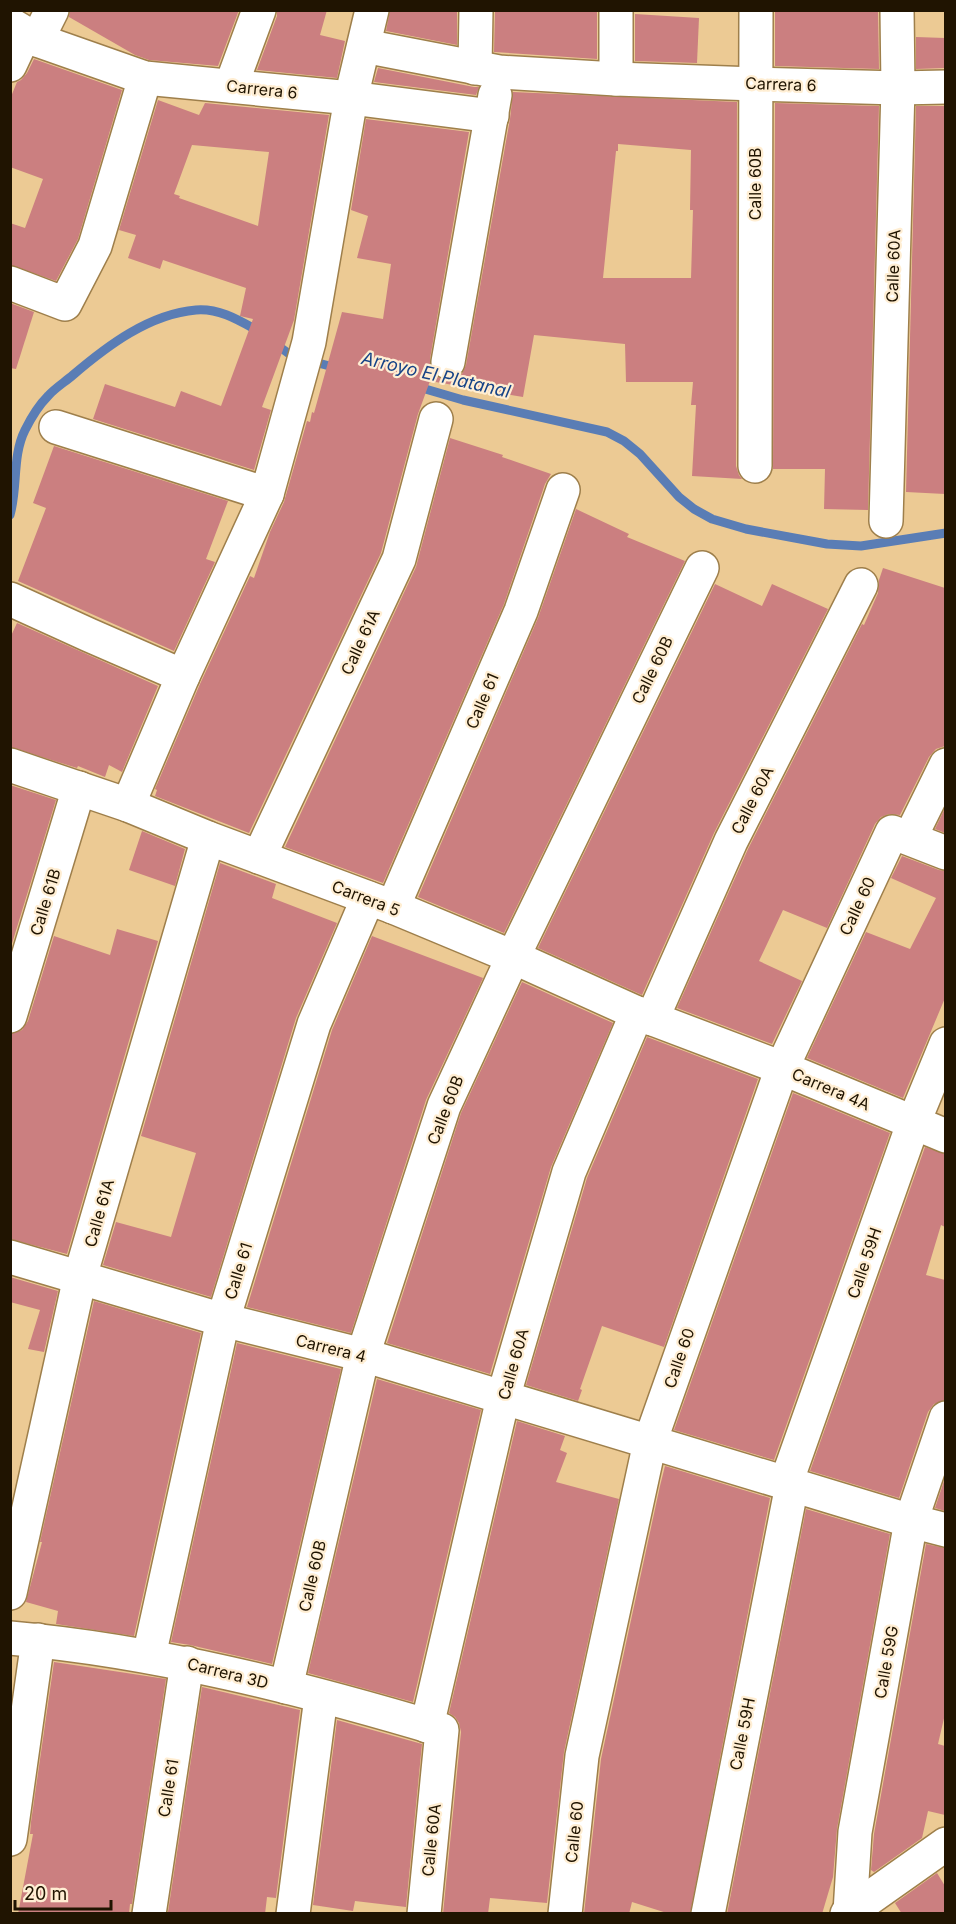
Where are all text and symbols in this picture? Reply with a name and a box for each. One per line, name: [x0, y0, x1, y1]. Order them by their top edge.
street label: Carrera 6: [745, 73, 817, 95]
street label: Carrera 6: [225, 75, 299, 103]
street label: Calle 60B: [745, 148, 765, 220]
street label: Calle 60A: [882, 229, 904, 303]
water label: Arroyo El Platanal: [359, 347, 513, 402]
street label: Calle 61A: [336, 606, 384, 678]
street label: Calle 60B: [627, 633, 677, 707]
street label: Calle 61: [461, 670, 503, 732]
street label: Calle 60A: [726, 763, 778, 837]
street label: Calle 61B: [25, 866, 65, 938]
street label: Calle 60: [835, 874, 879, 938]
street label: Carrera 5: [329, 876, 403, 920]
street label: Carrera 4A: [789, 1064, 873, 1114]
street label: Calle 60B: [423, 1072, 467, 1148]
street label: Calle 61A: [80, 1177, 118, 1249]
street label: Calle 59H: [843, 1225, 885, 1301]
street label: Calle 61: [220, 1240, 256, 1302]
street label: Calle 60: [659, 1325, 699, 1391]
street label: Calle 60A: [493, 1326, 533, 1402]
street label: Carrera 4: [294, 1330, 368, 1366]
street label: Calle 60B: [294, 1538, 330, 1614]
street label: Calle 59G: [870, 1624, 902, 1700]
street label: Carrera 3D: [185, 1653, 271, 1693]
street label: Calle 59H: [725, 1696, 759, 1772]
street label: Calle 61: [154, 1757, 182, 1819]
street label: Calle 60: [561, 1800, 587, 1864]
street label: Calle 60A: [417, 1802, 445, 1878]
scale bar: [15, 1873, 111, 1911]
text: 20 m: [24, 1883, 67, 1904]

